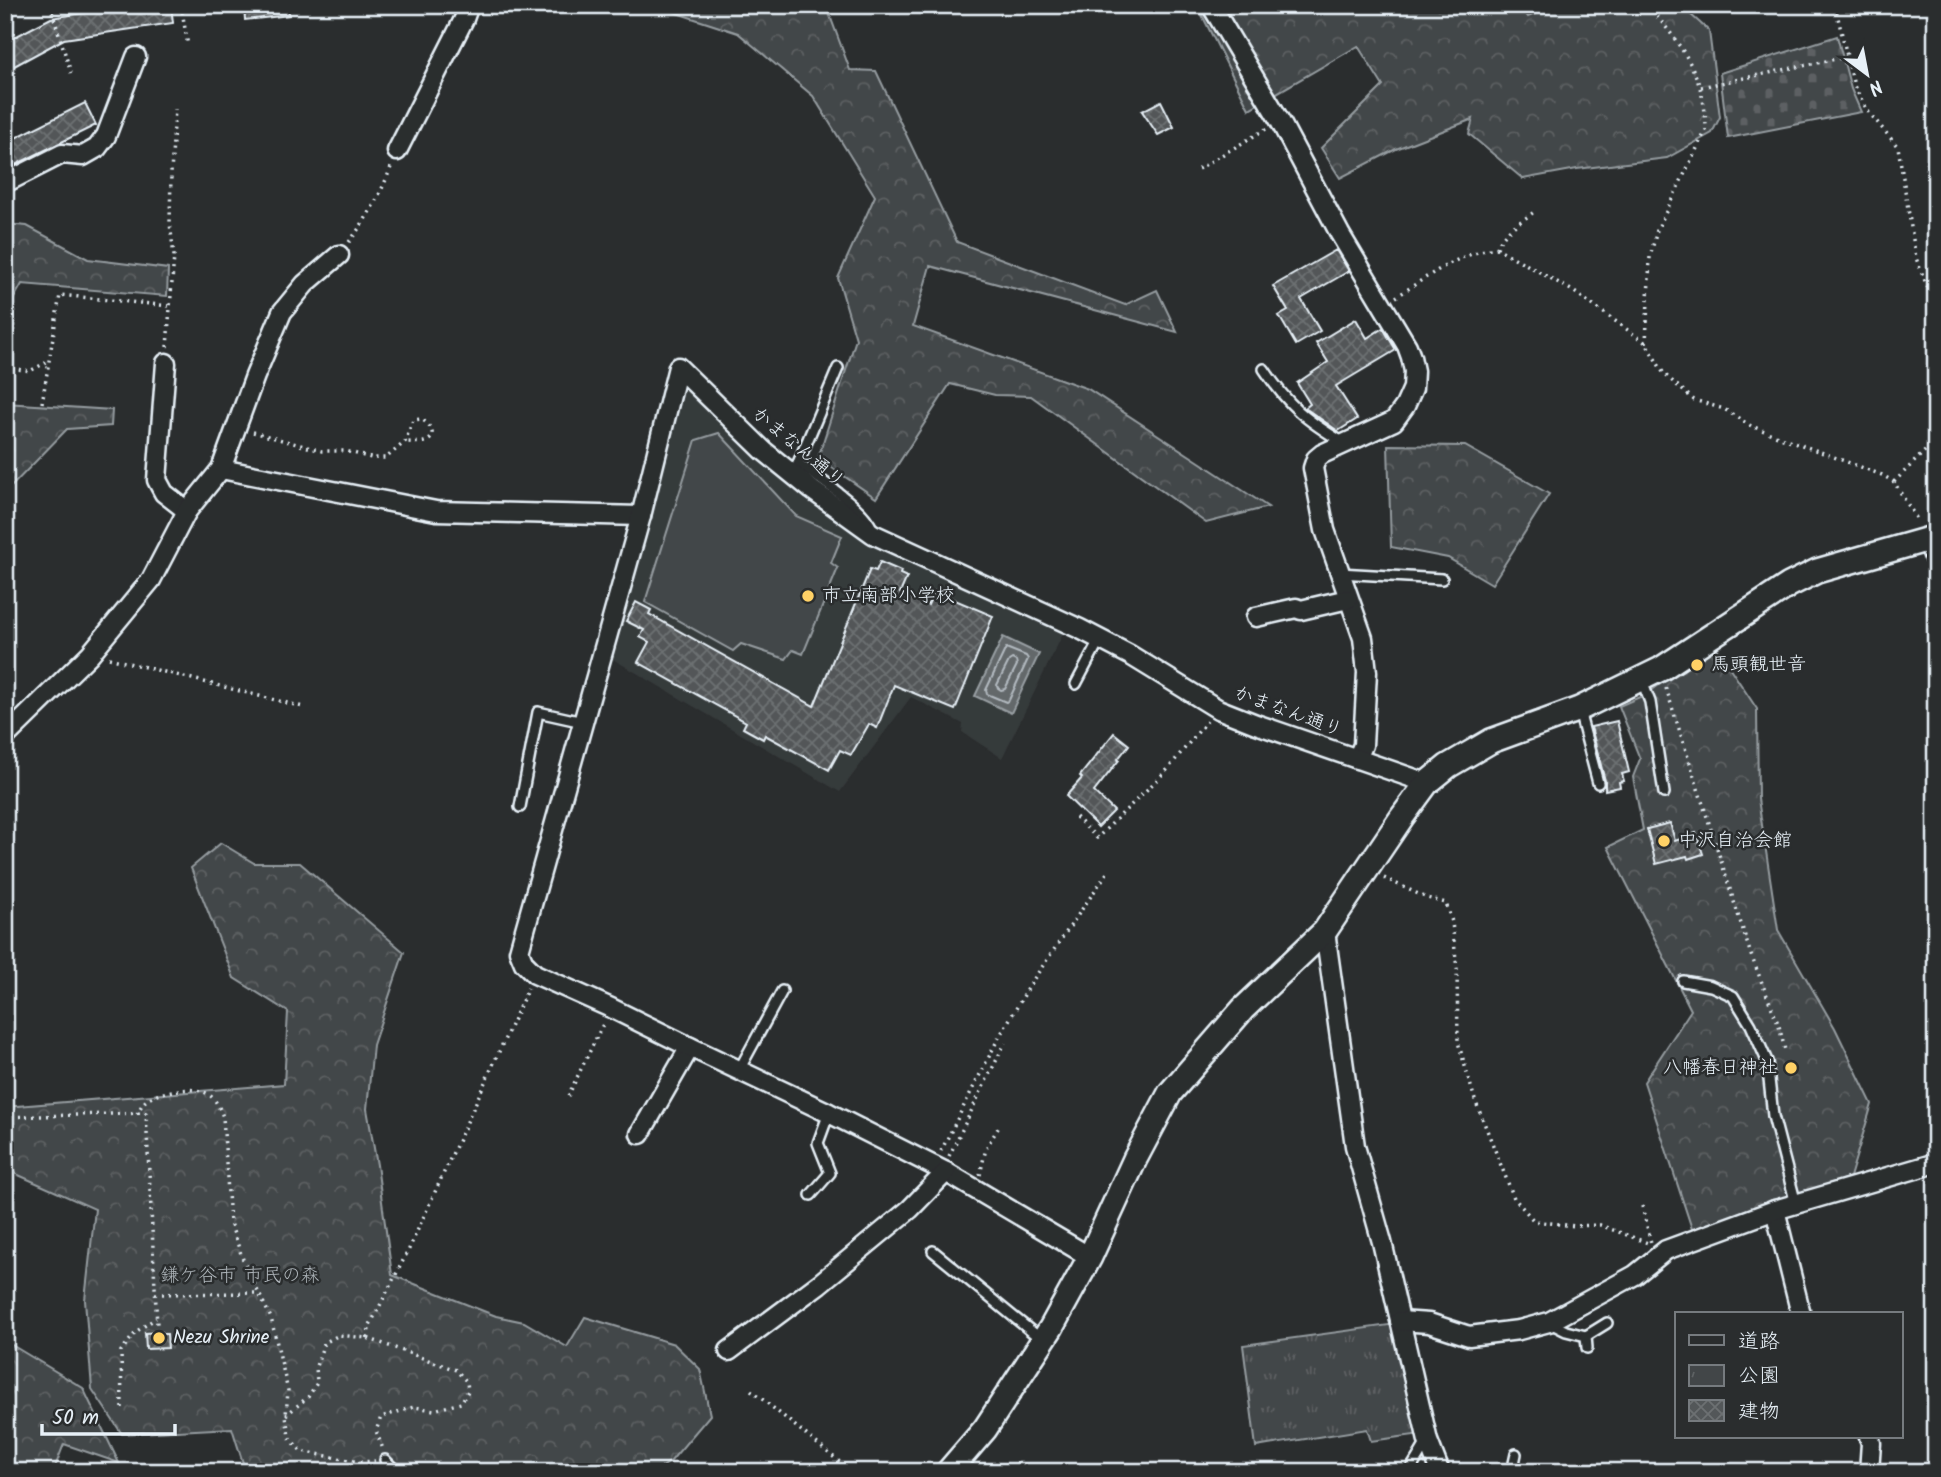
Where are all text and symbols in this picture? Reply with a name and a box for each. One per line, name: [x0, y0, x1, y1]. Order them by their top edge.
north arrow: [1832, 38, 1902, 108]
text: N: [1862, 71, 1888, 103]
street label: かまなん通り: [745, 400, 851, 496]
place label: 市立南部小学校: [822, 581, 955, 611]
marker: 市立南部小学校: [800, 588, 816, 604]
place label: 馬頭観世音: [1711, 650, 1806, 680]
marker: 馬頭観世音: [1689, 657, 1705, 673]
street label: かまなん通り: [1229, 678, 1347, 746]
place label: 中沢自治会館: [1678, 826, 1792, 856]
marker: 中沢自治会館: [1656, 833, 1672, 849]
place label: 八幡春日神社: [1663, 1053, 1777, 1083]
marker: 八幡春日神社: [1783, 1060, 1799, 1076]
park label: 鎌ケ谷市 市民の森: [160, 1261, 320, 1291]
legend: [1675, 1312, 1902, 1438]
place label: Nezu Shrine: [173, 1323, 270, 1353]
text: 道路: [1738, 1326, 1780, 1359]
marker: Nezu Shrine: [151, 1330, 167, 1346]
text: 公園: [1738, 1360, 1780, 1393]
scale bar: [42, 1393, 175, 1437]
text: 建物: [1738, 1396, 1780, 1429]
text: 50 m: [52, 1402, 99, 1435]

